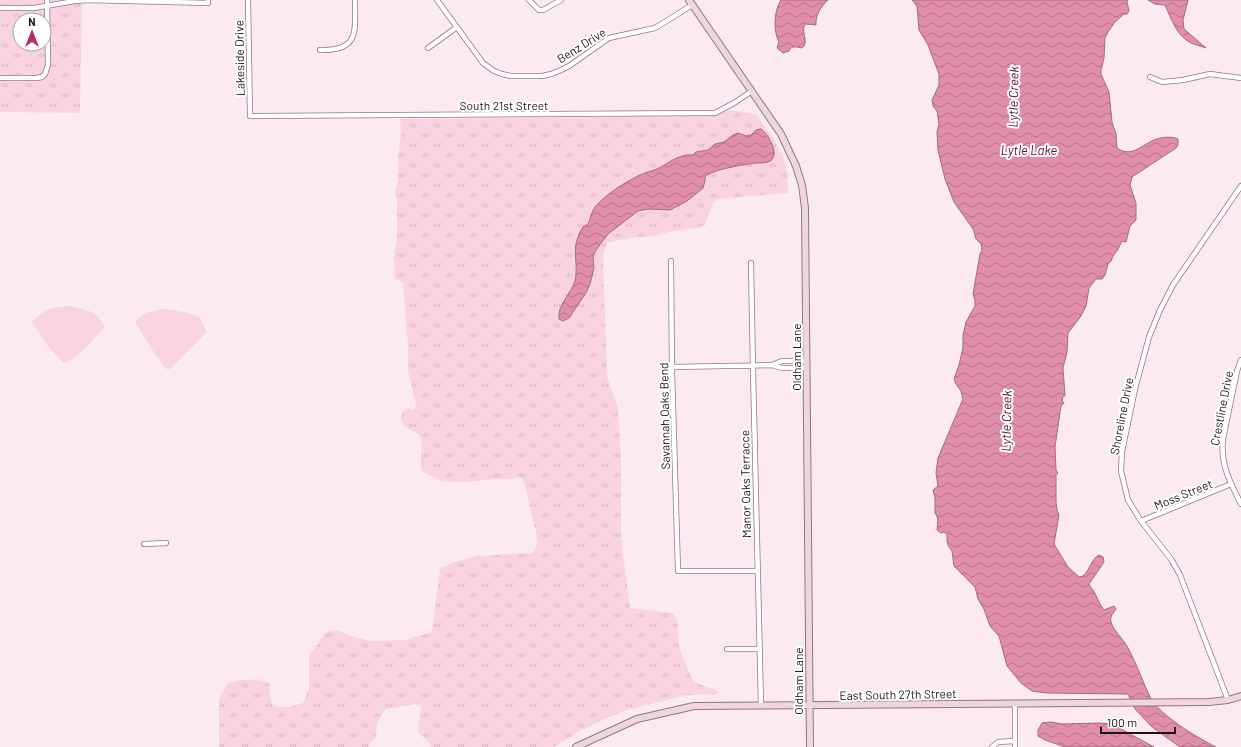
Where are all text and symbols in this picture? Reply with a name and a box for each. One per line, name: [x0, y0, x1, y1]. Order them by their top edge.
north arrow: [12, 12, 52, 52]
text: N: [28, 15, 36, 28]
street label: Lakeside Drive: [231, 20, 247, 96]
street label: Benz Drive: [554, 25, 608, 65]
water label: Lytle Creek: [1004, 65, 1022, 128]
street label: South 21st Street: [460, 98, 548, 112]
water label: Lytle Lake: [1001, 142, 1057, 158]
street label: Oldham Lane: [789, 323, 803, 391]
street label: Savannah Oaks Bend: [656, 362, 672, 470]
street label: Crestline Drive: [1207, 369, 1235, 447]
street label: Shoreline Drive: [1107, 376, 1135, 456]
water label: Lytle Creek: [997, 389, 1015, 452]
street label: Manor Oaks Terracce: [737, 430, 753, 538]
street label: Moss Street: [1152, 476, 1214, 512]
street label: Oldham Lane: [791, 647, 805, 715]
street label: East South 27th Street: [839, 686, 957, 702]
scale bar: [1101, 709, 1175, 735]
text: 100 m: [1107, 715, 1137, 729]

